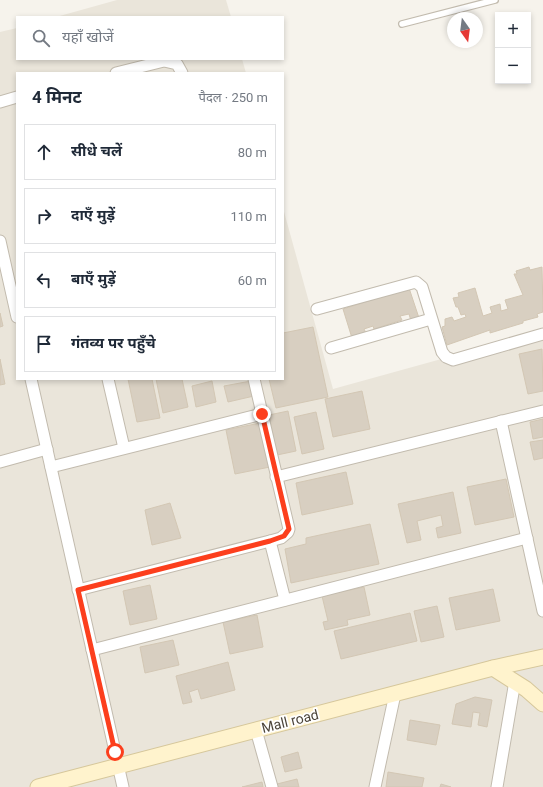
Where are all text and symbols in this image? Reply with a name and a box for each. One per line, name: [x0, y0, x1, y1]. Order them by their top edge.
north arrow: [447, 12, 483, 48]
map controls: [495, 12, 531, 84]
button: +: [495, 12, 531, 48]
search box: [16, 16, 284, 60]
icon: search: [30, 27, 52, 49]
text: यहाँ खोजें: [62, 28, 114, 46]
button: −: [495, 48, 531, 84]
text: 4 मिनट: [32, 87, 82, 107]
text: पैदल · 250 m: [199, 90, 268, 105]
icon: ahead: [33, 141, 55, 163]
text: सीधे चलें: [71, 142, 122, 160]
text: 80 m: [238, 145, 267, 160]
icon: right: [33, 205, 55, 227]
text: दाएँ मुड़ें: [71, 206, 115, 224]
text: 110 m: [230, 209, 267, 224]
icon: left: [33, 269, 55, 291]
text: बाएँ मुड़ें: [71, 270, 116, 288]
text: 60 m: [238, 273, 267, 288]
icon: arrive: [33, 333, 55, 355]
text: गंतव्य पर पहुँचे: [71, 334, 156, 352]
route end: [253, 405, 271, 423]
street label: Mall road: [260, 706, 320, 736]
route start: [106, 743, 124, 761]

